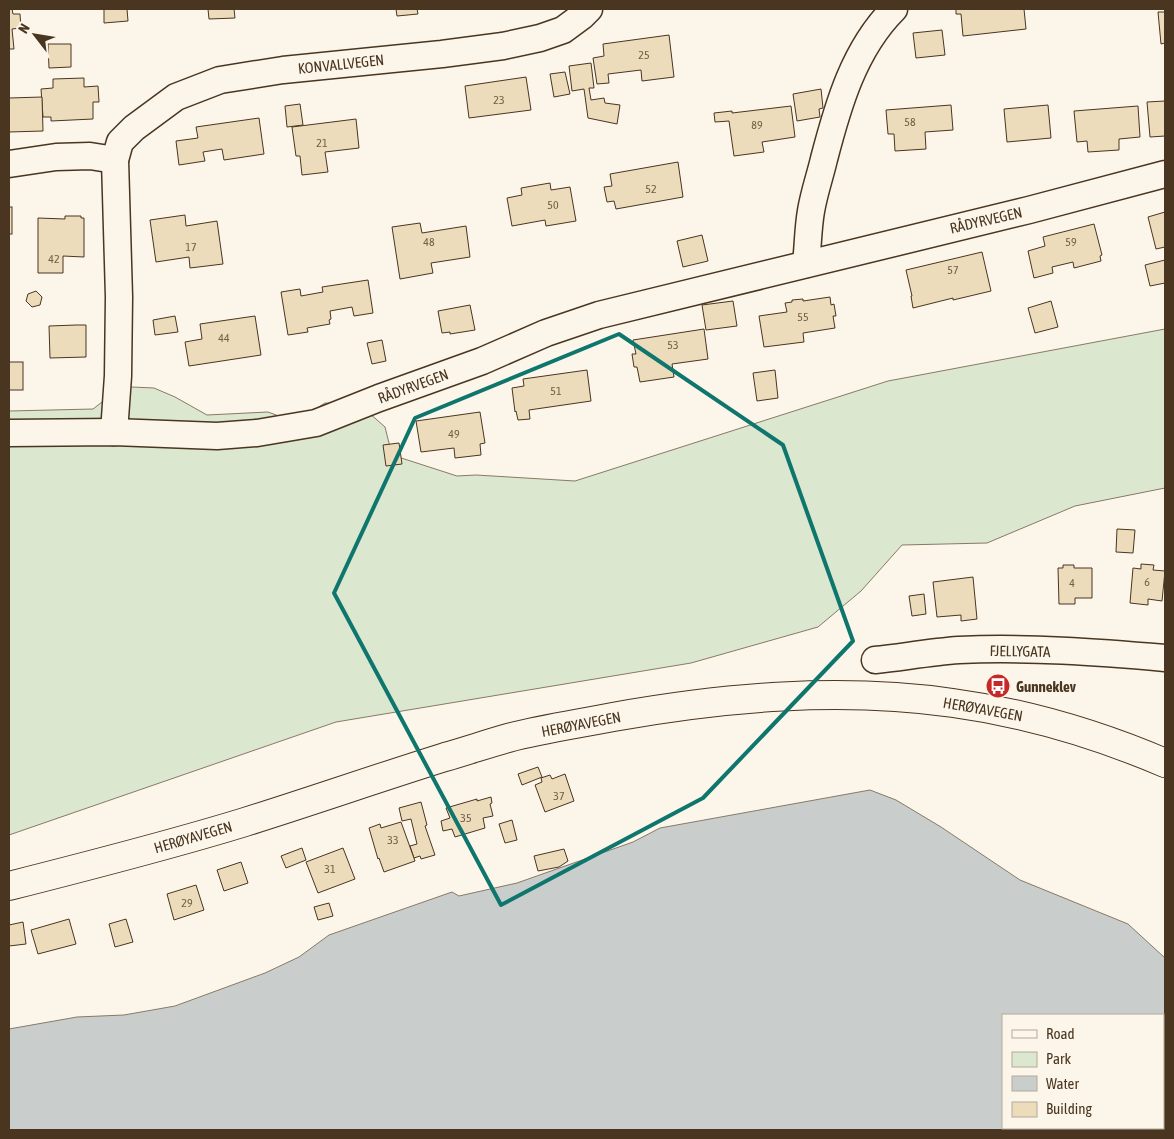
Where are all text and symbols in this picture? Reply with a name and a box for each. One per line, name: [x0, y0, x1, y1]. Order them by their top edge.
north arrow: [10, 10, 60, 60]
text: N: [15, 21, 33, 36]
house number: 25: [638, 48, 650, 62]
street label: KONVALLVEGEN: [297, 51, 385, 77]
house number: 23: [493, 93, 505, 107]
house number: 58: [904, 115, 916, 129]
house number: 89: [751, 118, 763, 132]
house number: 21: [316, 136, 328, 150]
house number: 52: [645, 182, 657, 196]
house number: 50: [547, 198, 559, 212]
street label: RÅDYRVEGEN: [948, 203, 1024, 237]
house number: 48: [423, 235, 435, 249]
house number: 59: [1065, 235, 1077, 249]
house number: 17: [185, 240, 197, 254]
house number: 42: [48, 252, 60, 266]
house number: 57: [947, 263, 959, 277]
house number: 55: [797, 310, 809, 324]
house number: 44: [218, 331, 230, 345]
house number: 53: [667, 338, 679, 352]
street label: RÅDYRVEGEN: [375, 365, 451, 407]
house number: 51: [550, 384, 562, 398]
house number: 49: [448, 427, 460, 441]
house number: 6: [1144, 575, 1150, 589]
house number: 4: [1069, 576, 1075, 590]
street label: FJELLYGATA: [989, 642, 1051, 660]
bus stop icon: Gunneklev: [985, 673, 1011, 699]
place label: Gunneklev: [1016, 678, 1077, 695]
street label: HERØYAVEGEN: [942, 694, 1024, 724]
street label: HERØYAVEGEN: [540, 708, 622, 740]
house number: 37: [553, 789, 565, 803]
house number: 35: [460, 811, 472, 825]
street label: HERØYAVEGEN: [152, 818, 234, 856]
house number: 33: [387, 833, 399, 847]
house number: 31: [324, 862, 336, 876]
house number: 29: [181, 896, 193, 910]
legend: [1002, 1014, 1164, 1129]
text: Road: [1046, 1025, 1075, 1042]
text: Park: [1046, 1050, 1071, 1067]
text: Water: [1046, 1075, 1079, 1092]
text: Building: [1046, 1100, 1092, 1117]

